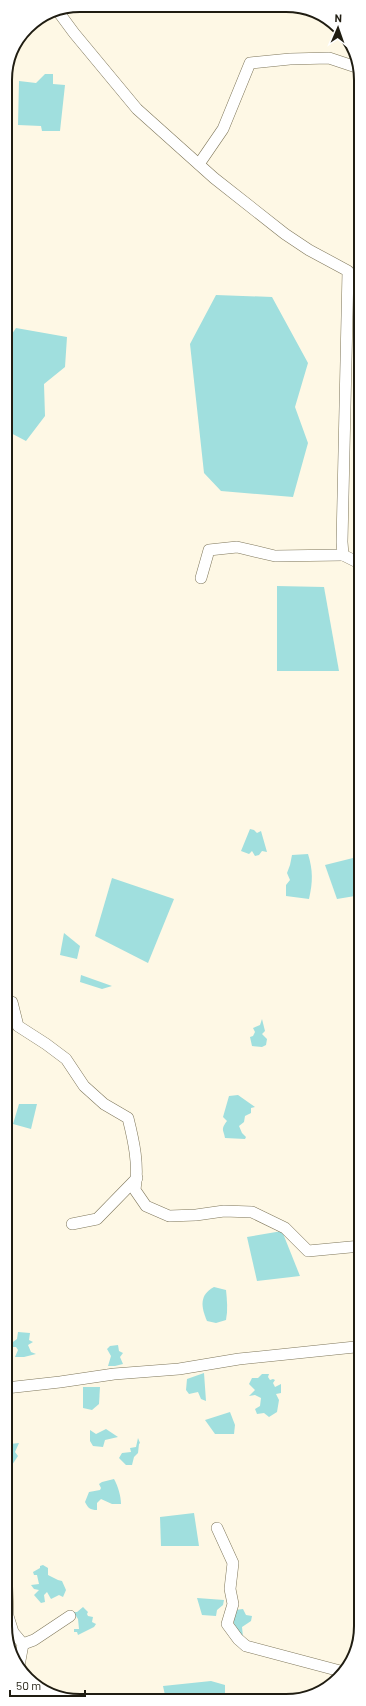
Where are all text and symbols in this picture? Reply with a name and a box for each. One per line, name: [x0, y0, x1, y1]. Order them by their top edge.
north arrow: [318, 8, 358, 48]
text: N: [334, 11, 342, 24]
scale bar: [10, 1672, 85, 1698]
text: 50 m: [16, 1678, 41, 1692]

